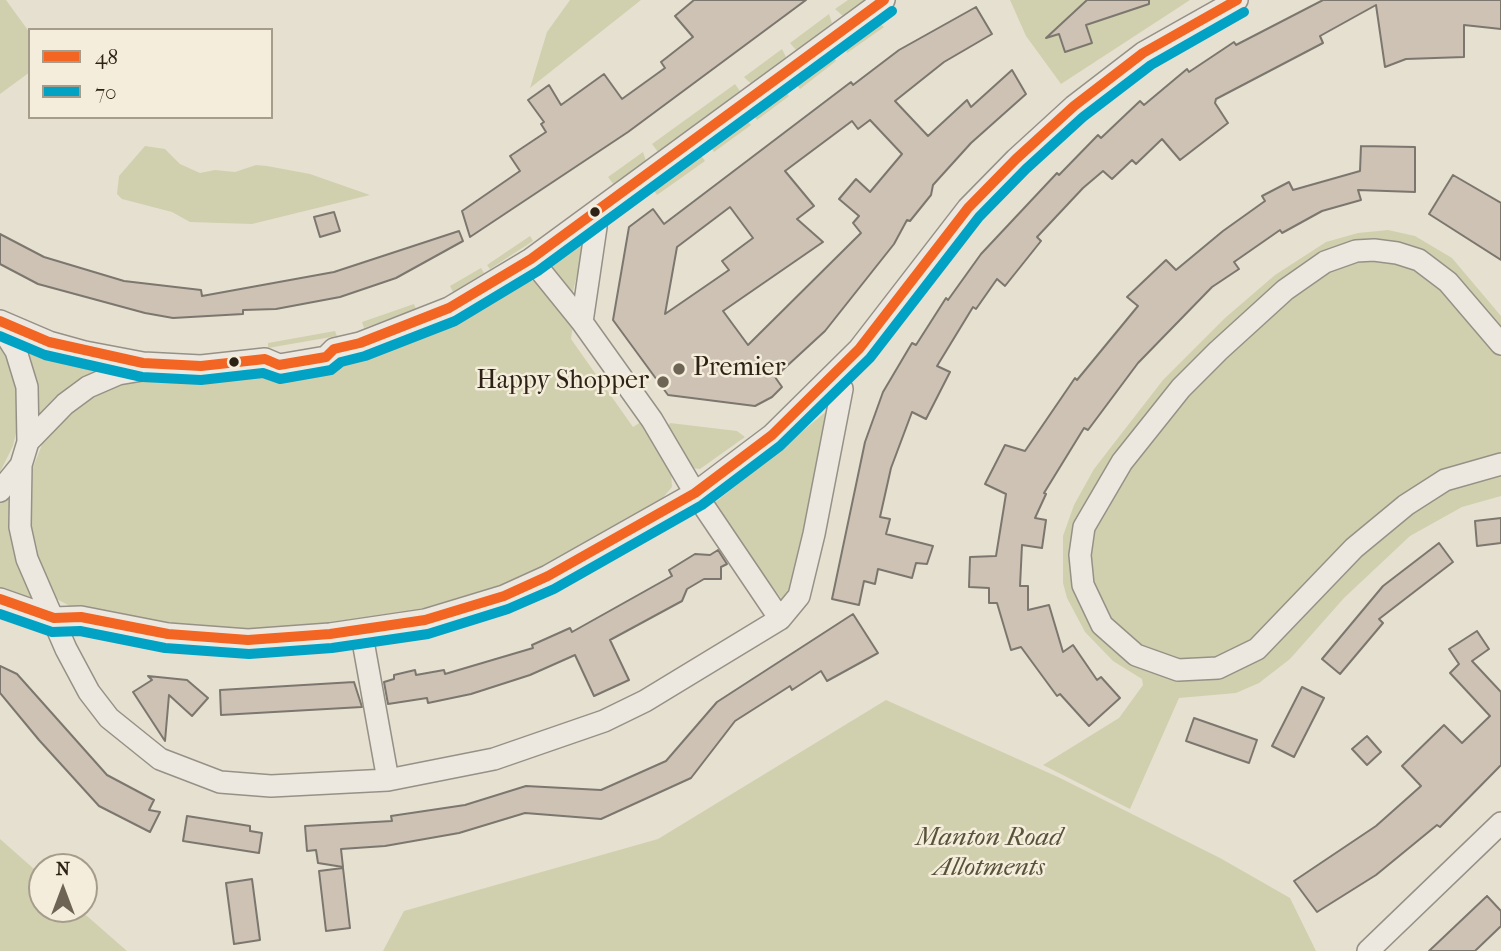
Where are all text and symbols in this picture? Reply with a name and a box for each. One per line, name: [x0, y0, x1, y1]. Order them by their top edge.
legend: [28, 28, 273, 119]
text: 48: [95, 45, 118, 69]
text: 70: [95, 80, 117, 104]
unlabelled marker: [588, 205, 602, 219]
place label: Premier: [693, 353, 785, 385]
unlabelled marker: [227, 355, 241, 369]
marker: Premier: [671, 361, 687, 377]
place label: Happy Shopper: [476, 366, 649, 398]
marker: Happy Shopper: [655, 374, 671, 390]
park label: Manton Road Allotments: [916, 823, 1062, 884]
north arrow: [28, 853, 98, 923]
text: N: [56, 858, 70, 880]

